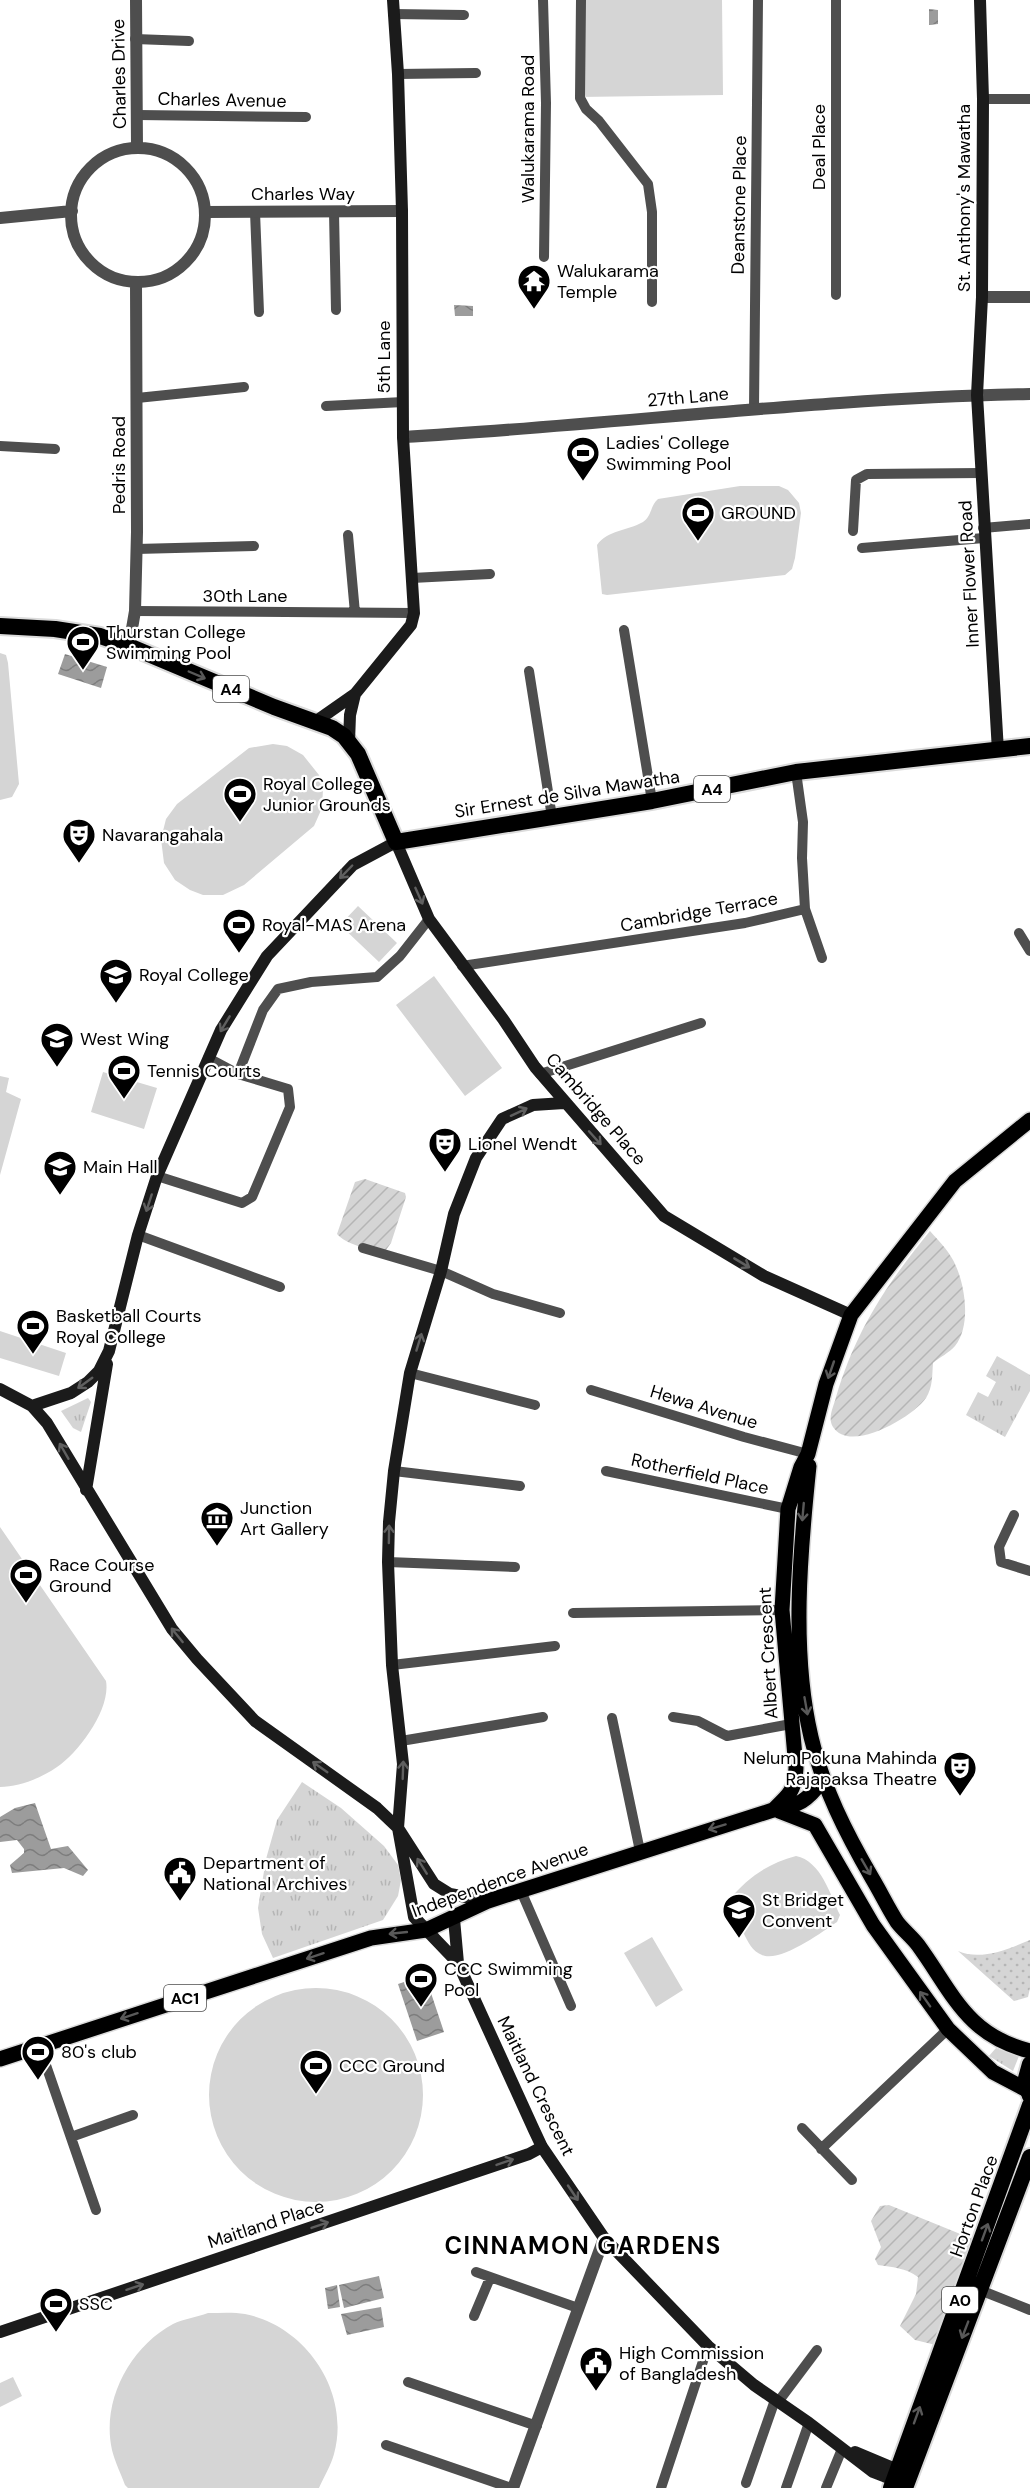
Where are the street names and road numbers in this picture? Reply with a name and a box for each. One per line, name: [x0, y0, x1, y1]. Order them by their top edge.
street label: Charles Drive: [106, 19, 132, 129]
street label: Walukarama Road: [516, 55, 540, 203]
street label: Charles Avenue: [157, 87, 287, 113]
street label: Deal Place: [807, 104, 831, 190]
street label: St. Anthony's Mawatha: [952, 104, 976, 292]
street label: Deanstone Place: [726, 135, 752, 275]
street label: Charles Way: [251, 182, 355, 206]
street label: 5th Lane: [372, 320, 396, 394]
street label: 27th Lane: [646, 381, 730, 413]
street label: Pedris Road: [107, 416, 131, 514]
street label: Inner Flower Road: [953, 500, 985, 648]
street label: 30th Lane: [203, 584, 287, 608]
road number: A4: [213, 676, 249, 702]
street label: Sir Ernest de Silva Mawatha: [453, 764, 681, 824]
road number: A4: [694, 776, 730, 802]
street label: Cambridge Terrace: [618, 886, 780, 938]
street label: Cambridge Place: [540, 1048, 652, 1170]
street label: Hewa Avenue: [647, 1379, 761, 1435]
street label: Rotherfield Place: [629, 1448, 771, 1500]
street label: Albert Crescent: [753, 1586, 783, 1720]
street label: Independence Avenue: [408, 1837, 592, 1923]
road number: AC1: [164, 1985, 206, 2011]
street label: Maitland Crescent: [492, 2012, 580, 2160]
street label: Horton Place: [944, 2152, 1004, 2260]
street label: Maitland Place: [205, 2194, 327, 2254]
road number: A0: [942, 2287, 978, 2313]

